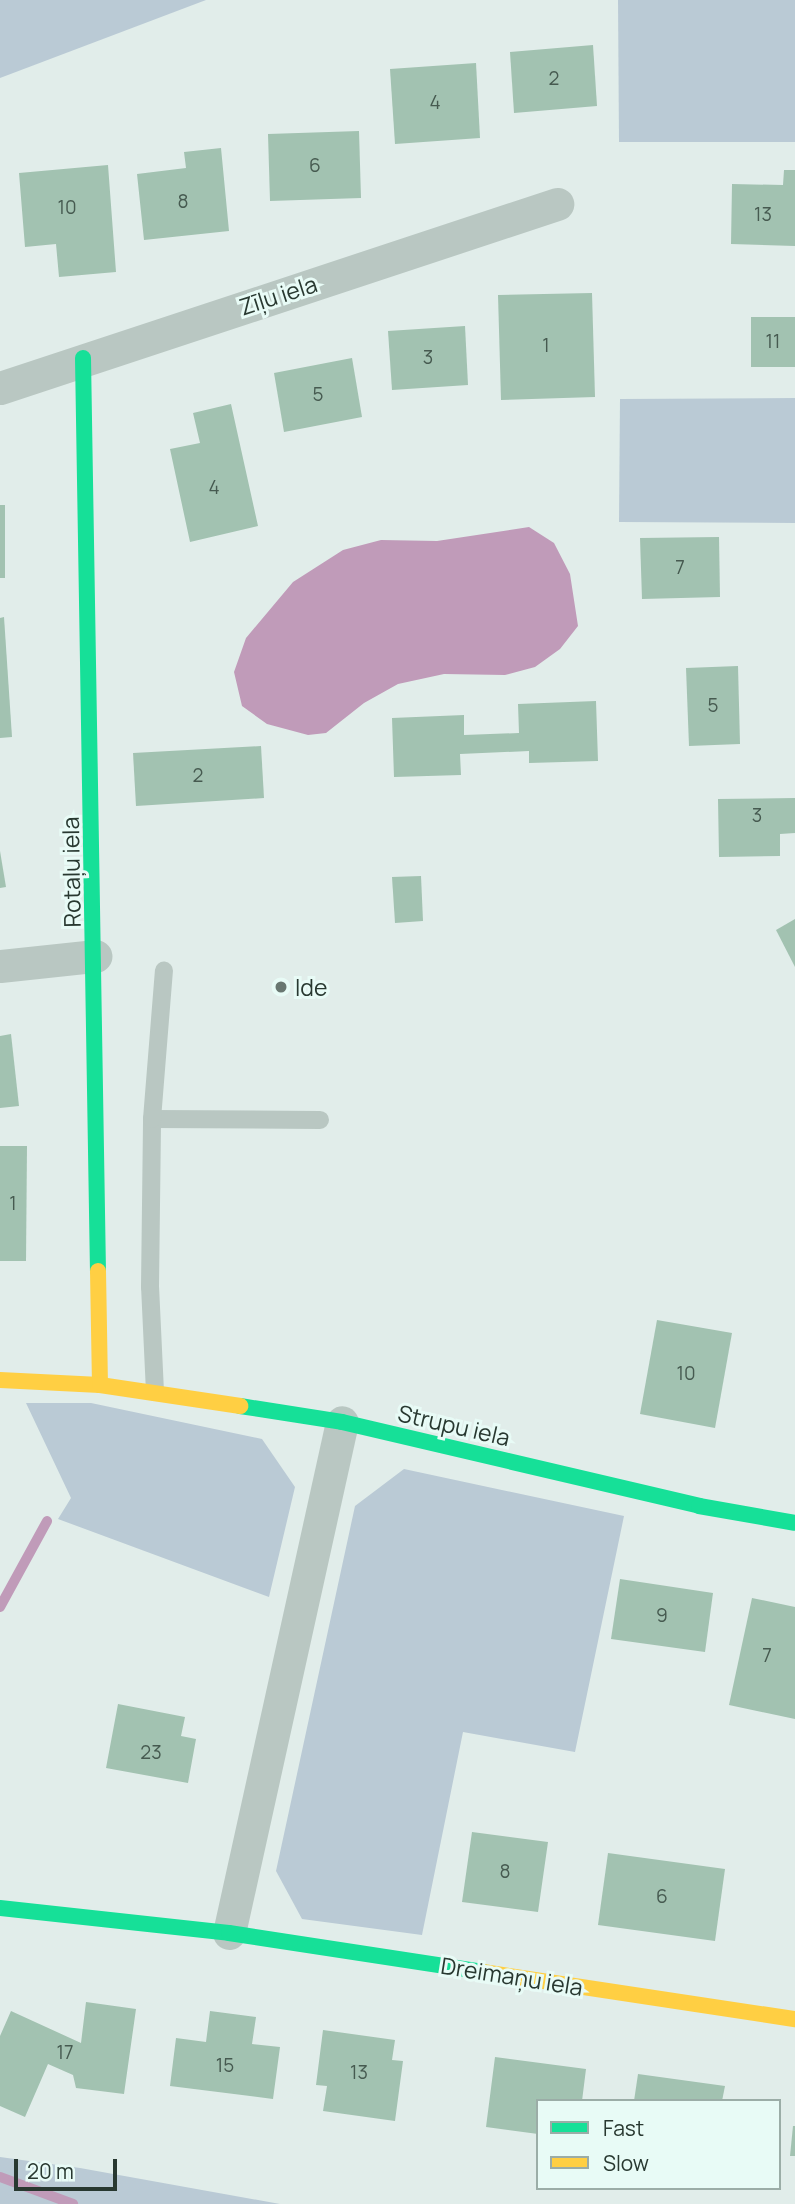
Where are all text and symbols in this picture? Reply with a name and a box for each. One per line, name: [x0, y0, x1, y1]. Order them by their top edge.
house number: 2: [549, 68, 559, 90]
house number: 4: [429, 92, 441, 114]
house number: 6: [309, 155, 321, 177]
house number: 8: [177, 191, 189, 213]
house number: 10: [58, 197, 76, 219]
house number: 13: [754, 204, 772, 226]
street label: Zīļu iela: [236, 270, 320, 320]
house number: 11: [766, 331, 780, 353]
house number: 1: [542, 335, 550, 357]
house number: 3: [423, 347, 433, 369]
house number: 5: [313, 384, 323, 406]
house number: 4: [208, 477, 220, 499]
house number: 7: [675, 557, 685, 579]
house number: 5: [708, 695, 718, 717]
house number: 2: [193, 765, 203, 787]
house number: 3: [752, 805, 762, 827]
street label: Rotaļu iela: [56, 816, 86, 928]
place label: Ide: [295, 973, 327, 1001]
marker: Ide: [273, 979, 289, 995]
house number: 1: [9, 1193, 17, 1215]
house number: 10: [677, 1363, 695, 1385]
street label: Strupu iela: [395, 1399, 513, 1451]
house number: 9: [656, 1605, 668, 1627]
house number: 7: [762, 1645, 772, 1667]
house number: 23: [140, 1742, 162, 1764]
house number: 8: [499, 1861, 511, 1883]
house number: 6: [656, 1886, 668, 1908]
street label: Dreimaņu iela: [439, 1951, 585, 2001]
house number: 17: [57, 2042, 73, 2064]
house number: 15: [216, 2055, 234, 2077]
house number: 13: [350, 2062, 368, 2084]
legend: [536, 2099, 781, 2190]
text: Fast: [603, 2114, 644, 2142]
scale bar: [18, 2144, 121, 2188]
text: Slow: [603, 2149, 649, 2177]
text: 20 m: [27, 2157, 74, 2185]

